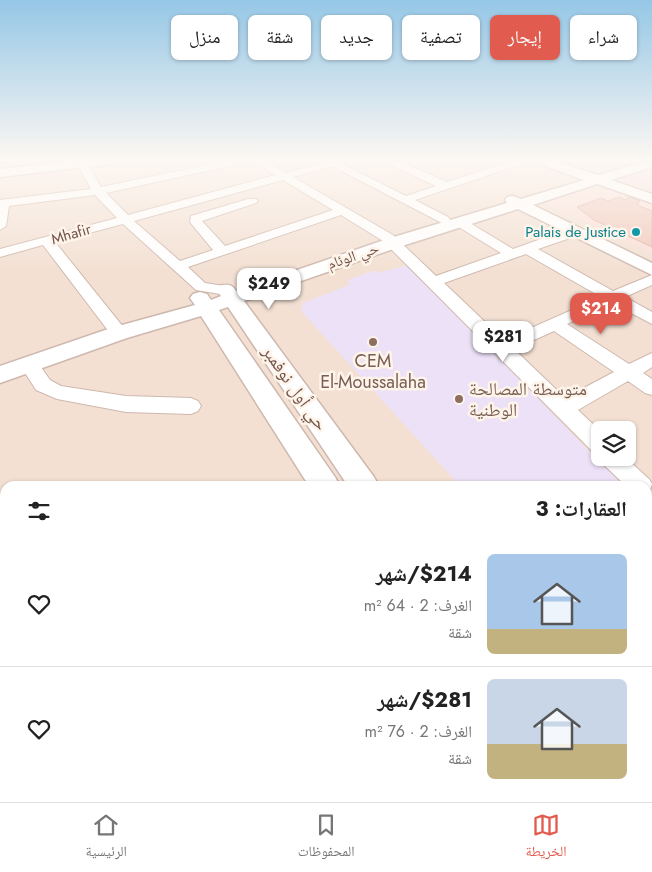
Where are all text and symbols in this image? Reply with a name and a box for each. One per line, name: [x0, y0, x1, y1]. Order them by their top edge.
chip: منزل: [171, 15, 238, 60]
chip: شقة: [248, 15, 311, 60]
chip: جديد: [321, 15, 392, 60]
chip: تصفية: [402, 15, 480, 60]
chip: إيجار: [490, 15, 560, 60]
chip: شراء: [570, 15, 637, 60]
street label: Mhafir: [48, 218, 94, 250]
place label: Palais de Justice: [525, 221, 626, 243]
marker: Palais de Justice: [630, 226, 642, 238]
street label: حي الوئام: [324, 237, 383, 276]
pin: $249: [239, 268, 299, 310]
text: $249: [248, 272, 290, 295]
pin: $214: [571, 292, 631, 335]
text: $214: [581, 297, 621, 320]
pin: $281: [473, 320, 533, 363]
text: $281: [484, 325, 522, 348]
marker: CEM El-Moussalaha: [367, 336, 379, 348]
street label: حي أول نوفمبر: [254, 339, 334, 437]
place label: CEM El-Moussalaha: [320, 348, 426, 395]
place label: متوسطة المصالحة الوطنية: [469, 376, 587, 423]
marker: متوسطة المصالحة الوطنية: [453, 393, 465, 405]
map controls: [591, 421, 636, 466]
button: layers: [591, 421, 636, 466]
text: العقارات: 3: [535, 494, 627, 524]
icon: filters: [25, 497, 53, 525]
text: $214/شهر: [376, 559, 472, 589]
icon: home: [527, 574, 587, 634]
icon: heart: [25, 590, 53, 618]
text: الغرف: 2 · 64 m²: [364, 594, 472, 617]
text: شقة: [448, 621, 472, 644]
text: $281/شهر: [377, 685, 472, 715]
icon: home: [527, 699, 587, 759]
icon: heart: [25, 715, 53, 743]
text: الغرف: 2 · 76 m²: [365, 720, 472, 743]
text: شقة: [448, 747, 472, 770]
tab: الرئيسية: [85, 811, 127, 865]
tab: المحفوظات: [298, 811, 355, 865]
tab: الخريطة: [525, 811, 567, 865]

